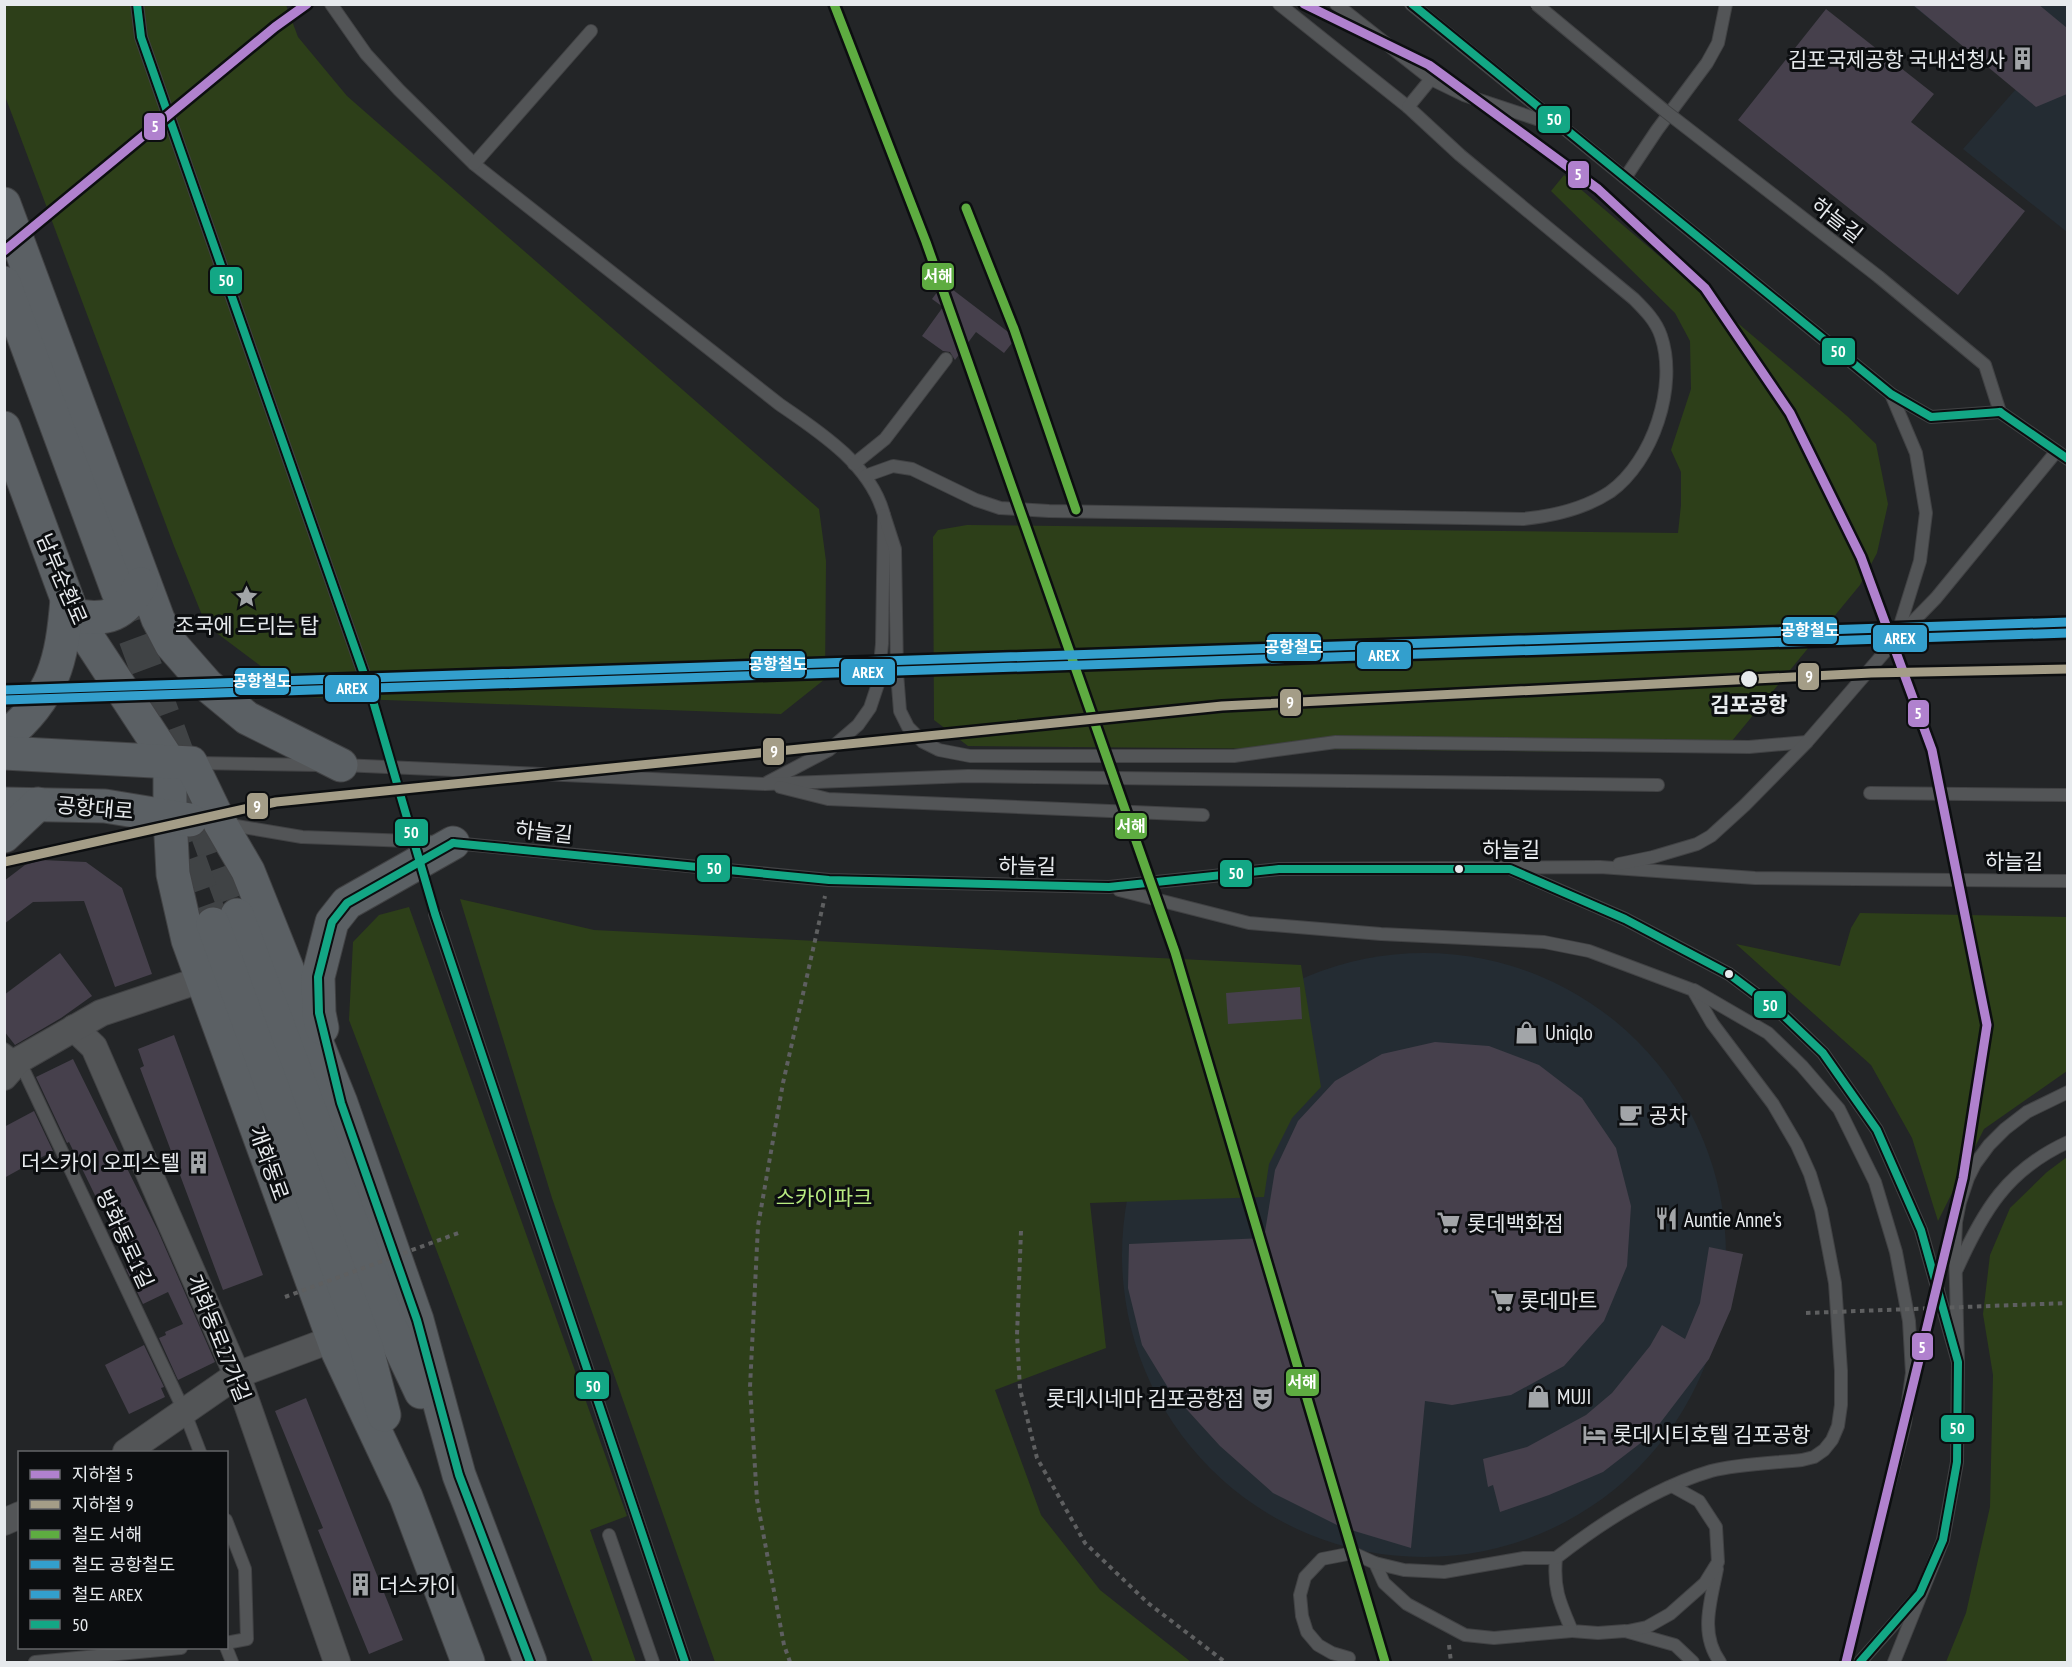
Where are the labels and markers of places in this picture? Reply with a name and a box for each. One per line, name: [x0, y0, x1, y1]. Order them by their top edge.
place label: 김포국제공항 국내선청사: [1788, 46, 2005, 73]
building icon: 김포국제공항 국내선청사: [2010, 46, 2036, 72]
place icon: 조국에 드리는 탑: [234, 584, 260, 610]
place label: 조국에 드리는 탑: [175, 612, 319, 639]
marker: 김포공항: [1739, 669, 1759, 689]
place label: 김포공항: [1710, 691, 1788, 718]
unlabelled marker: [1453, 863, 1465, 875]
unlabelled marker: [1723, 968, 1735, 980]
shop icon: Uniqlo: [1514, 1019, 1540, 1045]
place label: Uniqlo: [1545, 1019, 1593, 1046]
cafe icon: 공차: [1618, 1102, 1644, 1128]
place label: 공차: [1649, 1102, 1688, 1129]
place label: 더스카이 오피스텔: [21, 1149, 180, 1176]
building icon: 더스카이 오피스텔: [185, 1149, 211, 1175]
restaurant icon: Auntie Anne's: [1653, 1206, 1679, 1232]
place label: Auntie Anne's: [1684, 1206, 1782, 1233]
supermarket icon: 롯데백화점: [1436, 1210, 1462, 1236]
place label: 롯데백화점: [1467, 1210, 1564, 1237]
supermarket icon: 롯데마트: [1489, 1287, 1515, 1313]
place label: 롯데마트: [1520, 1287, 1597, 1314]
shop icon: MUJI: [1526, 1383, 1552, 1409]
place label: MUJI: [1557, 1383, 1591, 1410]
place label: 롯데시네마 김포공항점: [1046, 1385, 1244, 1412]
theatre icon: 롯데시네마 김포공항점: [1249, 1385, 1275, 1411]
hotel icon: 롯데시티호텔 김포공항: [1582, 1421, 1608, 1447]
place label: 롯데시티호텔 김포공항: [1613, 1421, 1811, 1448]
building icon: 더스카이: [348, 1572, 374, 1598]
place label: 더스카이: [379, 1572, 456, 1599]

